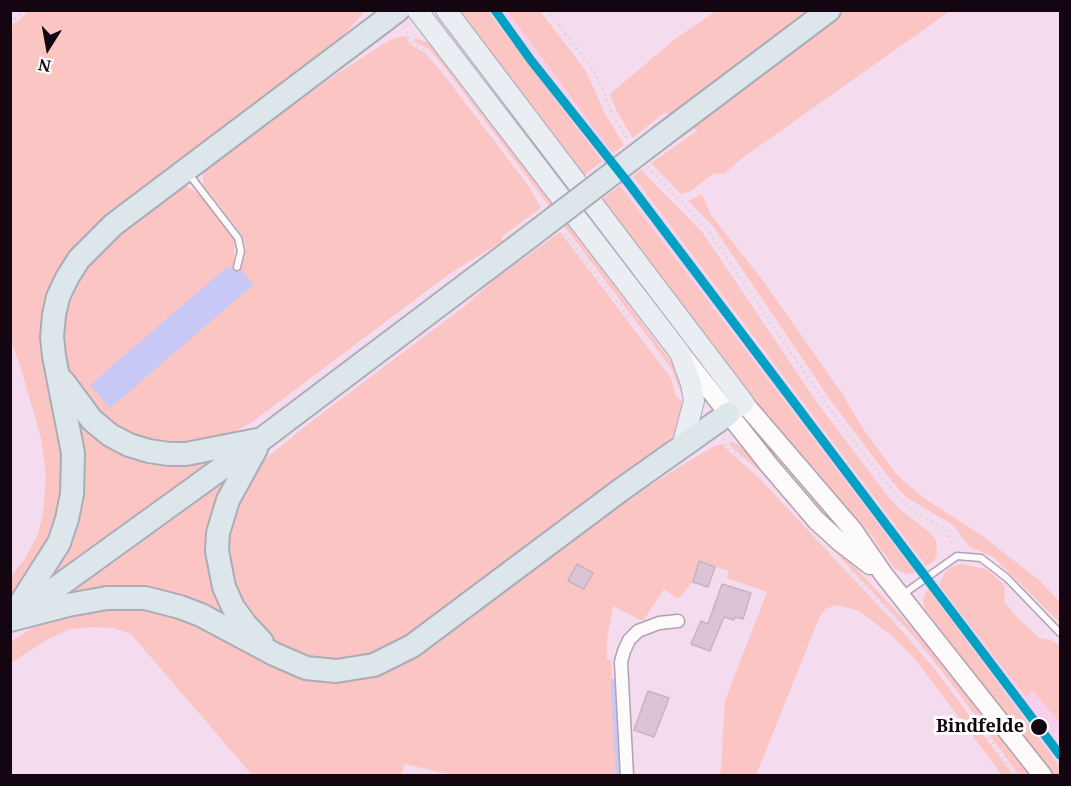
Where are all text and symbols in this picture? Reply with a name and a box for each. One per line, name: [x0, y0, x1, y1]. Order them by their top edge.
north arrow: [18, 18, 78, 78]
text: N: [36, 54, 53, 78]
place label: Bindfelde: [936, 716, 1024, 738]
marker: Bindfelde: [1029, 717, 1049, 737]

